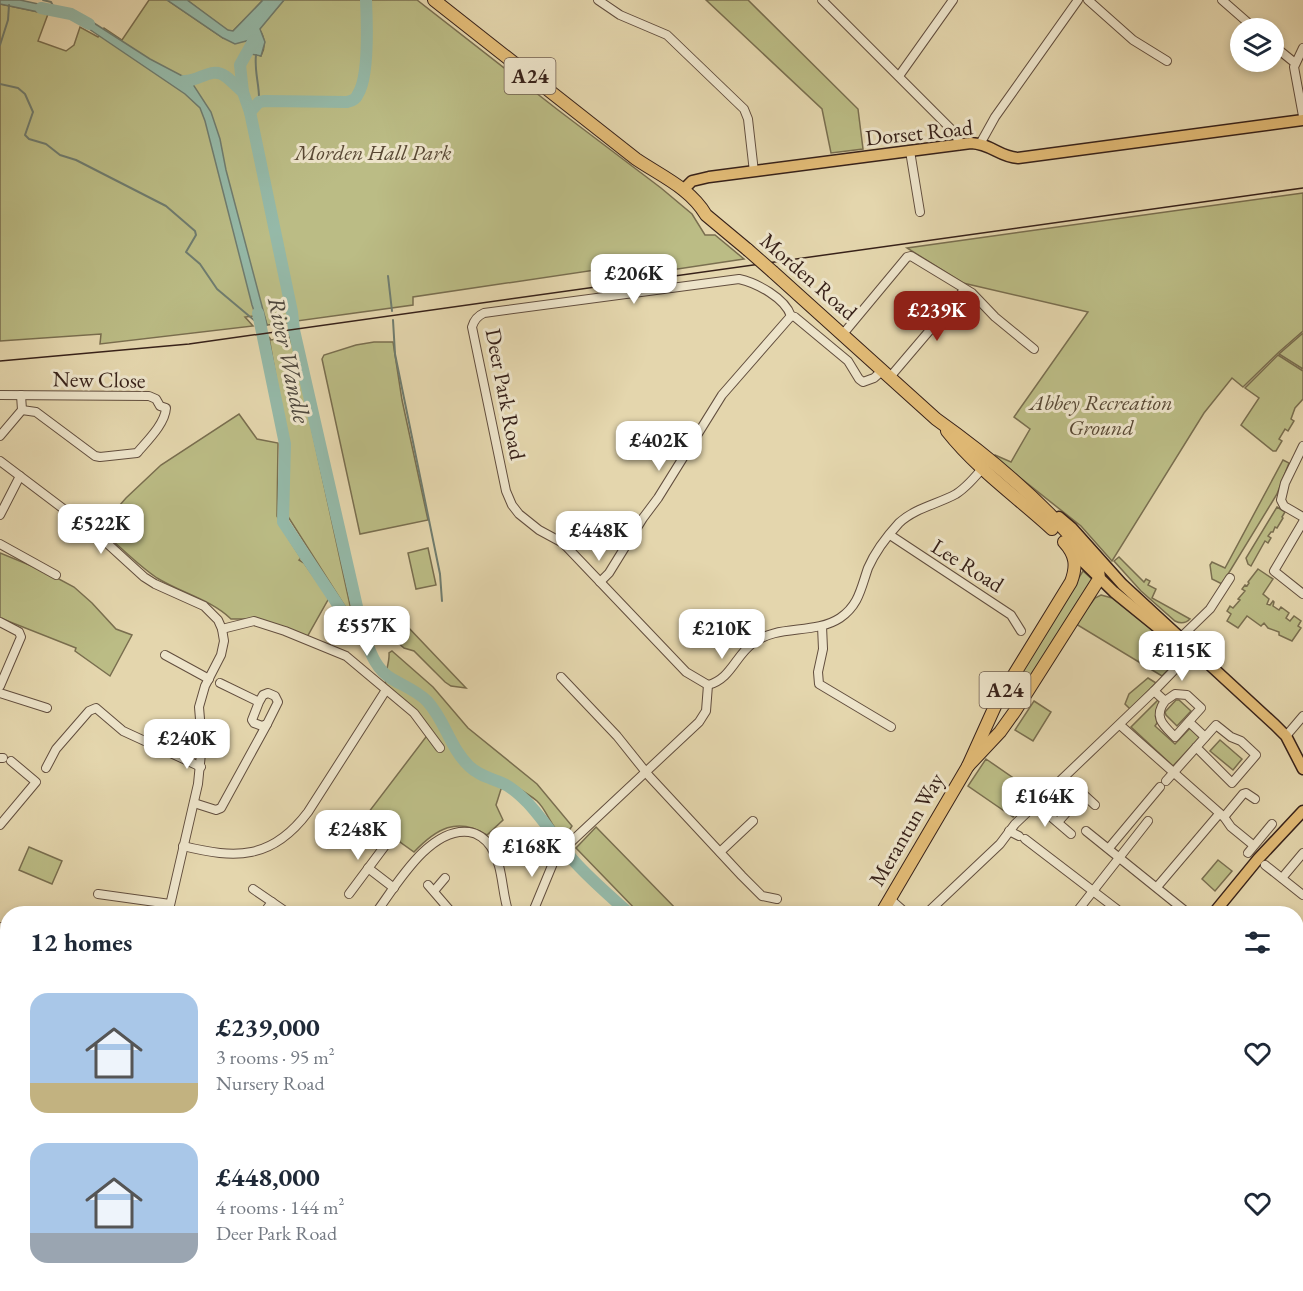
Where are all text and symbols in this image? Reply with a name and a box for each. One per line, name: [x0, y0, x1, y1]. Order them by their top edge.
map controls: [1230, 18, 1284, 72]
button: layers: [1230, 18, 1284, 72]
road number: A24: [504, 58, 556, 94]
street label: Dorset Road: [864, 112, 975, 153]
park label: Morden Hall Park: [292, 138, 452, 167]
street label: Morden Road: [754, 226, 864, 327]
pin: £206K: [592, 254, 676, 305]
text: £206K: [605, 260, 663, 286]
pin: £239K: [895, 291, 979, 342]
water label: River Wandle: [261, 294, 318, 427]
text: £239K: [908, 297, 966, 323]
street label: Deer Park Road: [479, 326, 533, 463]
street label: New Close: [52, 364, 146, 395]
park label: Abbey Recreation Ground: [1027, 388, 1173, 442]
pin: £402K: [617, 421, 701, 472]
text: £402K: [630, 427, 688, 453]
pin: £522K: [59, 504, 143, 555]
text: £522K: [72, 510, 130, 536]
pin: £448K: [557, 511, 641, 562]
text: £448K: [570, 517, 628, 543]
street label: Lee Road: [926, 532, 1010, 599]
pin: £557K: [325, 606, 409, 657]
pin: £210K: [680, 609, 764, 660]
text: £557K: [338, 612, 396, 638]
text: £210K: [693, 615, 751, 641]
pin: £115K: [1140, 631, 1224, 682]
text: £115K: [1153, 637, 1211, 663]
road number: A24: [980, 672, 1030, 708]
pin: £240K: [145, 719, 229, 770]
text: £240K: [158, 725, 216, 751]
street label: Merantun Way: [862, 767, 951, 891]
pin: £164K: [1003, 777, 1087, 828]
text: £164K: [1016, 783, 1074, 809]
pin: £248K: [316, 810, 400, 861]
text: £248K: [329, 816, 387, 842]
pin: £168K: [490, 827, 574, 878]
text: £168K: [503, 833, 561, 859]
text: 12 homes: [30, 925, 132, 959]
icon: filters: [1241, 926, 1274, 959]
text: £239,000: [216, 1010, 320, 1044]
icon: home: [78, 1017, 150, 1089]
icon: heart: [1241, 1037, 1274, 1070]
text: 3 rooms · 95 m²: [216, 1044, 335, 1070]
text: Nursery Road: [216, 1070, 325, 1096]
text: £448,000: [216, 1160, 320, 1194]
icon: home: [78, 1167, 150, 1239]
icon: heart: [1241, 1187, 1274, 1220]
text: 4 rooms · 144 m²: [216, 1194, 344, 1220]
text: Deer Park Road: [216, 1220, 337, 1246]

